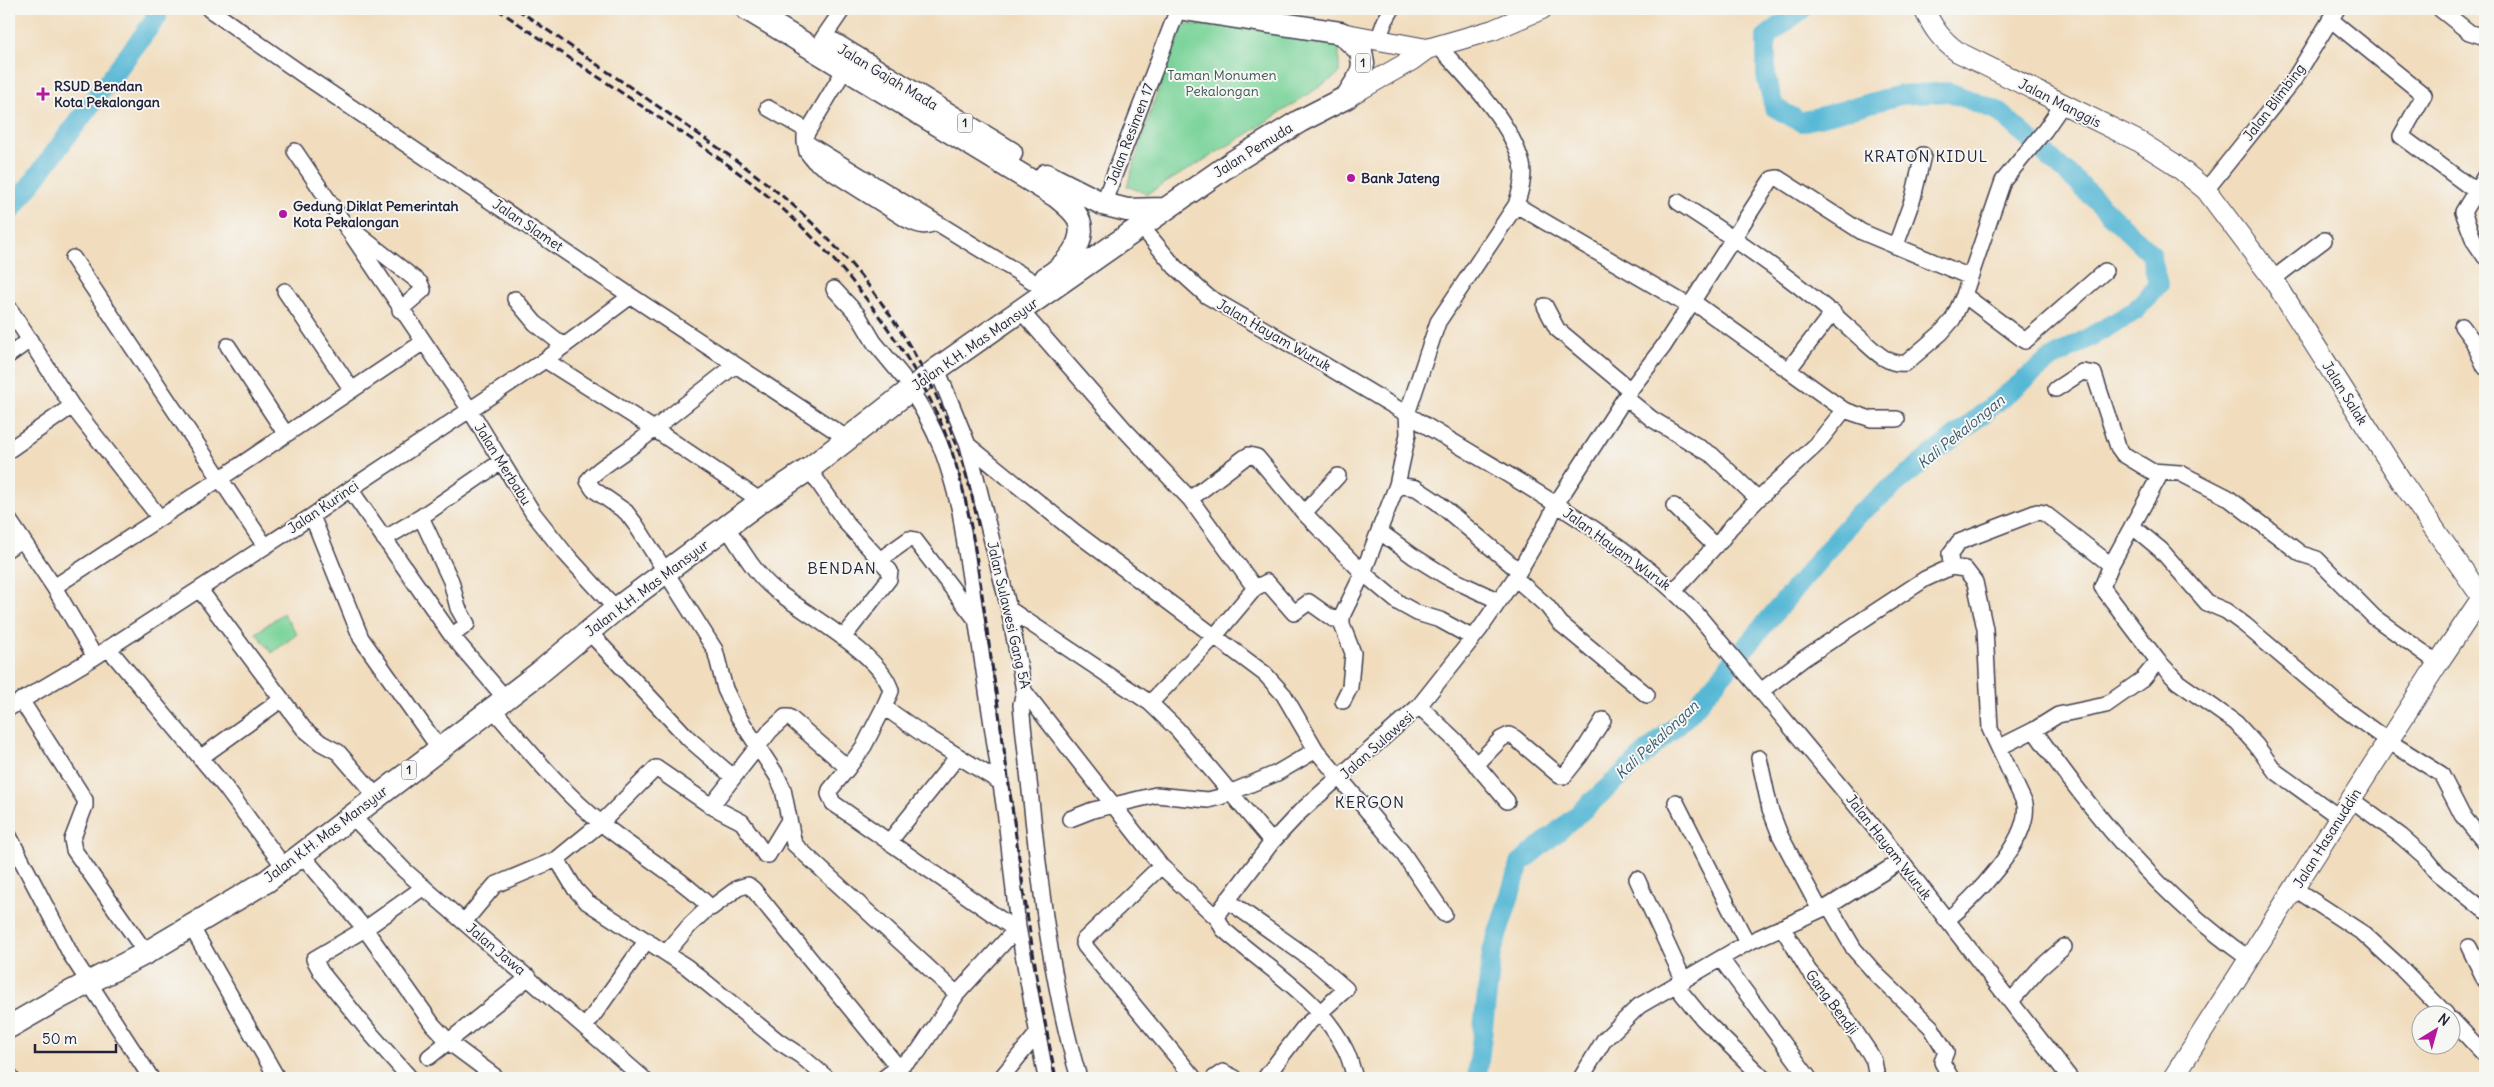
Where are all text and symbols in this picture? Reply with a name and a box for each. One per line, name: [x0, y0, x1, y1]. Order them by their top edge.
street label: Jalan Gajah Mada: [835, 40, 941, 114]
road number: 1: [1356, 54, 1370, 72]
street label: Jalan Blimbing: [2239, 60, 2309, 144]
park label: Taman Monumen Pekalongan: [1167, 66, 1277, 100]
street label: Jalan Manggis: [2016, 75, 2104, 131]
place label: RSUD Bendan Kota Pekalongan: [54, 77, 160, 111]
street label: Jalan Resimen 17: [1102, 81, 1158, 187]
marker: RSUD Bendan Kota Pekalongan: [36, 87, 50, 101]
road number: 1: [958, 114, 972, 132]
street label: Jalan Pemuda: [1210, 119, 1296, 181]
district label: KRATON KIDUL: [1864, 146, 1988, 166]
place label: Bank Jateng: [1361, 169, 1440, 187]
marker: Bank Jateng: [1345, 172, 1357, 184]
street label: Jalan Slamet: [489, 195, 567, 255]
place label: Gedung Diklat Pemerintah Kota Pekalongan: [293, 197, 459, 231]
marker: Gedung Diklat Pemerintah Kota Pekalongan: [277, 208, 289, 220]
street label: Jalan K.H. Mas Mansyur: [908, 293, 1042, 394]
street label: Jalan Hayam Wuruk: [1214, 295, 1334, 375]
street label: Jalan Salak: [2318, 358, 2372, 428]
water label: Kali Pekalongan: [1913, 390, 2008, 473]
street label: Jalan Merbabu: [471, 419, 535, 509]
street label: Jalan Kurinci: [284, 477, 362, 537]
street label: Jalan Hayam Wuruk: [1560, 504, 1674, 594]
street label: Jalan K.H. Mas Mansyur: [582, 536, 713, 640]
street label: Jalan Sulawesi Gang 5A: [983, 540, 1035, 690]
district label: BENDAN: [807, 558, 877, 578]
water label: Kali Pekalongan: [1611, 696, 1702, 783]
street label: Jalan Sulawesi: [1336, 707, 1418, 783]
road number: 1: [402, 760, 416, 780]
street label: Jalan K.H. Mas Mansyur: [261, 782, 392, 886]
street label: Jalan Hasanuddin: [2289, 785, 2365, 891]
street label: Jalan Hayam Wuruk: [1842, 791, 1936, 903]
district label: KERGON: [1335, 792, 1405, 812]
street label: Jalan Jawa: [463, 919, 529, 979]
street label: Gang Bendji: [1802, 966, 1862, 1038]
north arrow: [2412, 1004, 2462, 1054]
text: N: [2435, 1010, 2453, 1030]
scale bar: [35, 1022, 116, 1054]
text: 50 m: [42, 1029, 77, 1048]

